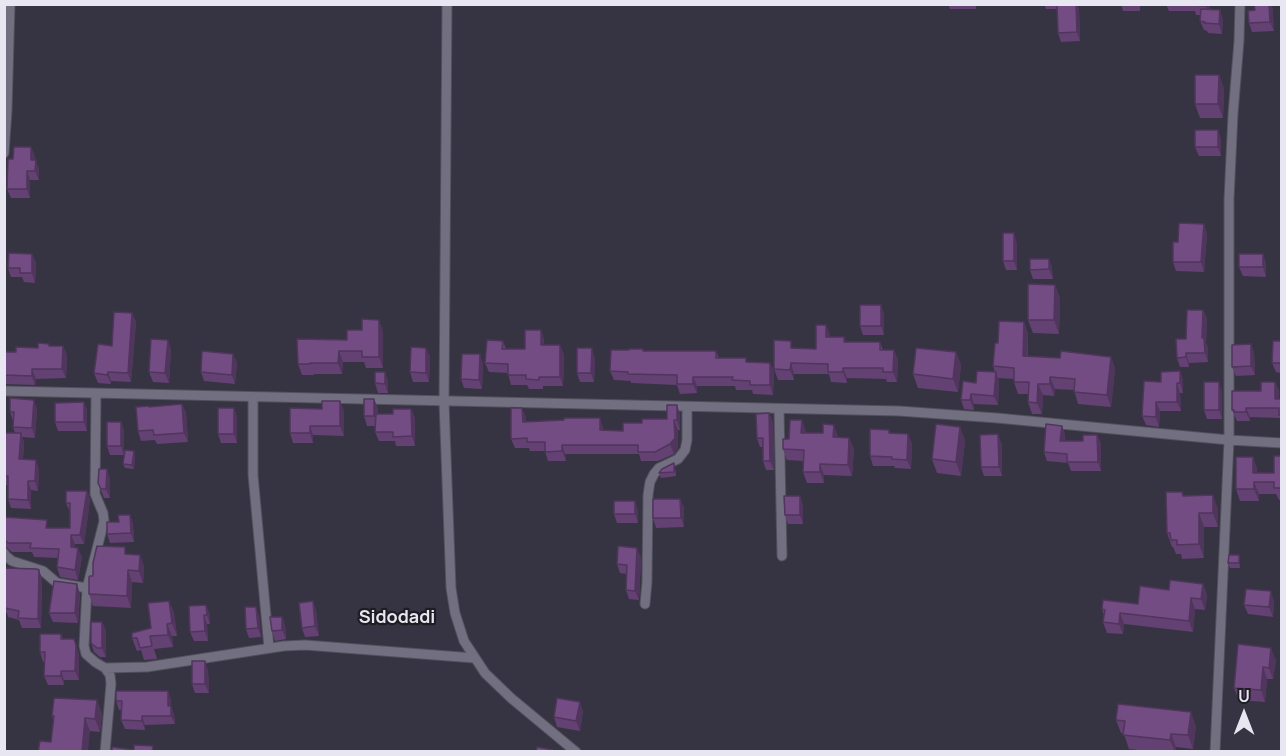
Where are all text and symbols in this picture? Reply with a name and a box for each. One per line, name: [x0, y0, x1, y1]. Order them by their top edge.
district label: Sidodadi: [359, 607, 435, 629]
north arrow: [1214, 684, 1274, 744]
text: U: [1238, 685, 1250, 707]

